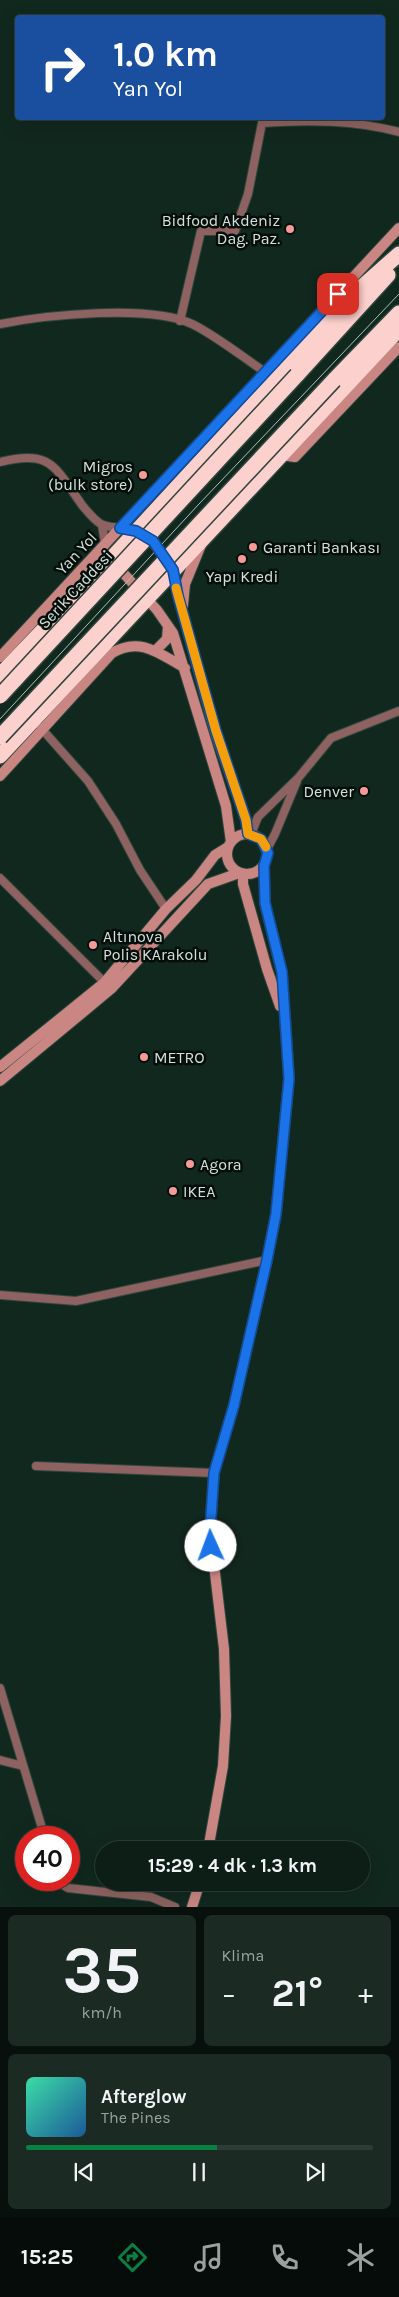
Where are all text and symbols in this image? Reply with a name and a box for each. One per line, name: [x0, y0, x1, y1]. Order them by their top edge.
text: 1.0 km: [113, 34, 218, 75]
icon: right: [30, 35, 95, 100]
text: Yan Yol: [113, 76, 183, 102]
place label: Bidfood Akdeniz Dag. Paz.: [162, 211, 280, 248]
marker: Bidfood Akdeniz Dag. Paz.: [284, 223, 296, 235]
pin: [317, 273, 359, 315]
icon: arrive: [324, 280, 352, 308]
place label: Migros (bulk store): [48, 457, 133, 494]
marker: Migros (bulk store): [137, 469, 149, 481]
street label: Yan Yol: [52, 528, 101, 578]
place label: Garanti Bankası: [263, 538, 380, 557]
marker: Garanti Bankası: [247, 541, 259, 553]
street label: Serik Caddesi: [34, 546, 116, 632]
marker: Yapı Kredi: [236, 553, 248, 565]
place label: Yapı Kredi: [206, 567, 278, 586]
place label: Denver: [304, 782, 354, 801]
marker: Denver: [358, 785, 370, 797]
place label: Altınova Polis KArakolu: [103, 927, 208, 964]
marker: Altınova Polis KArakolu: [87, 939, 99, 951]
place label: METRO: [154, 1048, 205, 1067]
marker: METRO: [138, 1051, 150, 1063]
place label: Agora: [200, 1155, 242, 1174]
marker: Agora: [184, 1158, 196, 1170]
place label: IKEA: [183, 1182, 215, 1201]
marker: IKEA: [167, 1185, 179, 1197]
position arrow: [184, 1519, 236, 1571]
speed limit sign: 40: [15, 1826, 80, 1891]
text: 15:29 · 4 dk · 1.3 km: [148, 1855, 317, 1877]
text: 35: [63, 1932, 141, 2008]
text: Klima: [222, 1946, 264, 1965]
text: 21°: [272, 1971, 323, 2016]
text: −: [222, 1977, 236, 2010]
text: +: [358, 1977, 373, 2010]
text: km/h: [81, 2003, 122, 2022]
text: Afterglow: [101, 2086, 187, 2108]
text: The Pines: [101, 2108, 171, 2127]
icon: previous: [70, 2158, 98, 2186]
icon: pause: [185, 2158, 213, 2186]
icon: next: [301, 2158, 329, 2186]
icon: directions: [115, 2240, 150, 2275]
icon: music: [191, 2240, 226, 2275]
icon: phone: [267, 2240, 302, 2275]
icon: climate: [343, 2240, 378, 2275]
text: 15:25: [21, 2244, 73, 2270]

